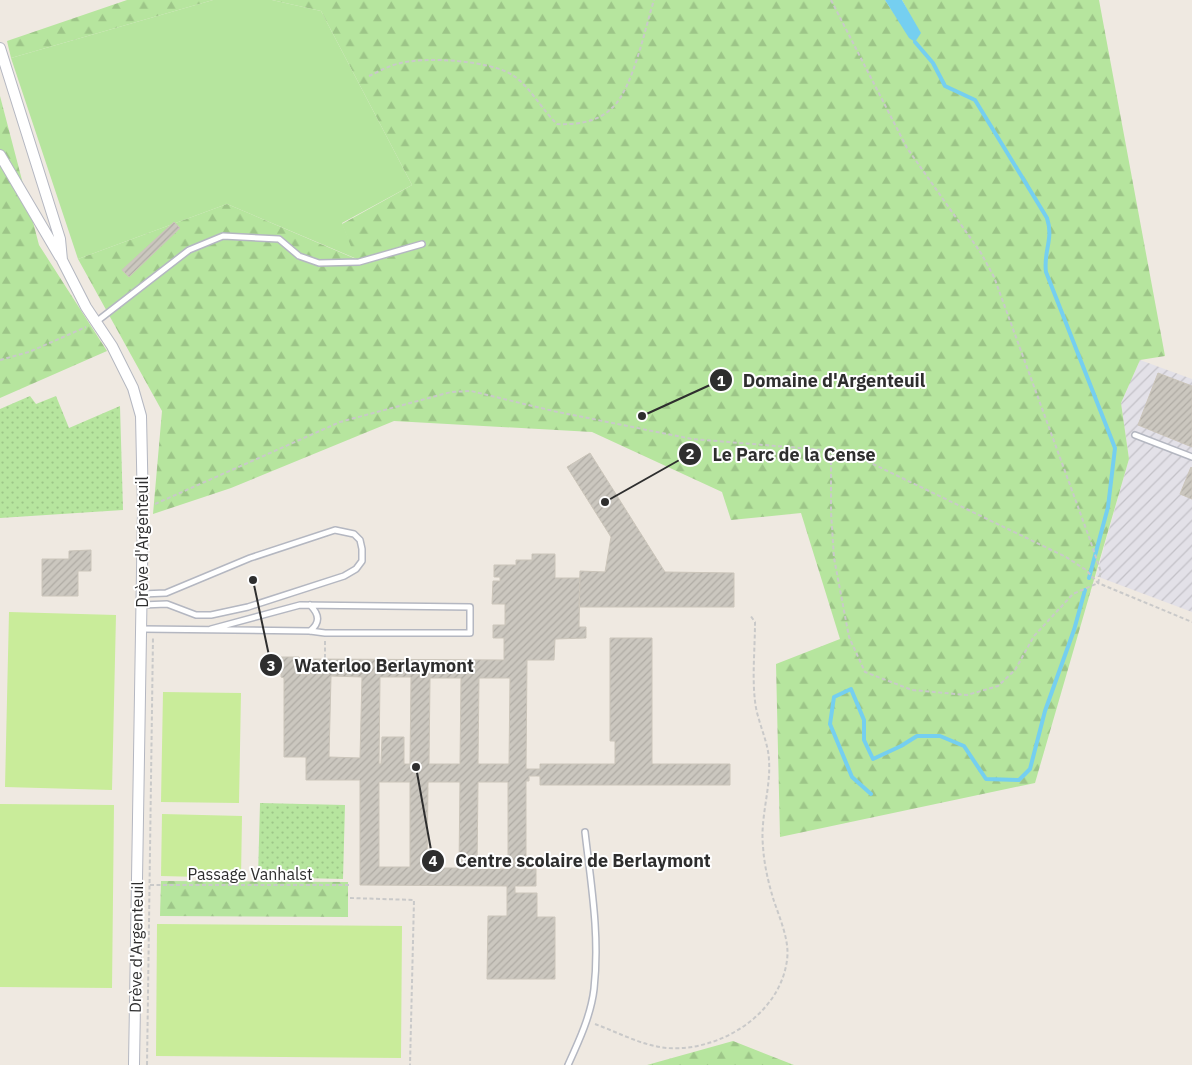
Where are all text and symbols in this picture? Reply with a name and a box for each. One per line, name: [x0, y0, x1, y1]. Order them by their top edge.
callout: Domaine d'Argenteuil: [708, 364, 936, 397]
text: Domaine d'Argenteuil: [743, 369, 926, 392]
text: 1: [716, 371, 726, 390]
callout: Le Parc de la Cense: [677, 438, 886, 471]
text: Le Parc de la Cense: [712, 443, 876, 466]
text: 2: [685, 444, 695, 463]
street label: Drève d'Argenteuil: [132, 476, 152, 608]
callout: Waterloo Berlaymont: [259, 649, 483, 682]
text: Waterloo Berlaymont: [294, 654, 474, 677]
text: 3: [266, 656, 276, 675]
callout: Centre scolaire de Berlaymont: [420, 845, 721, 878]
text: Centre scolaire de Berlaymont: [455, 849, 711, 872]
text: 4: [428, 851, 438, 870]
street label: Passage Vanhalst: [187, 864, 313, 884]
street label: Drève d'Argenteuil: [125, 881, 147, 1013]

